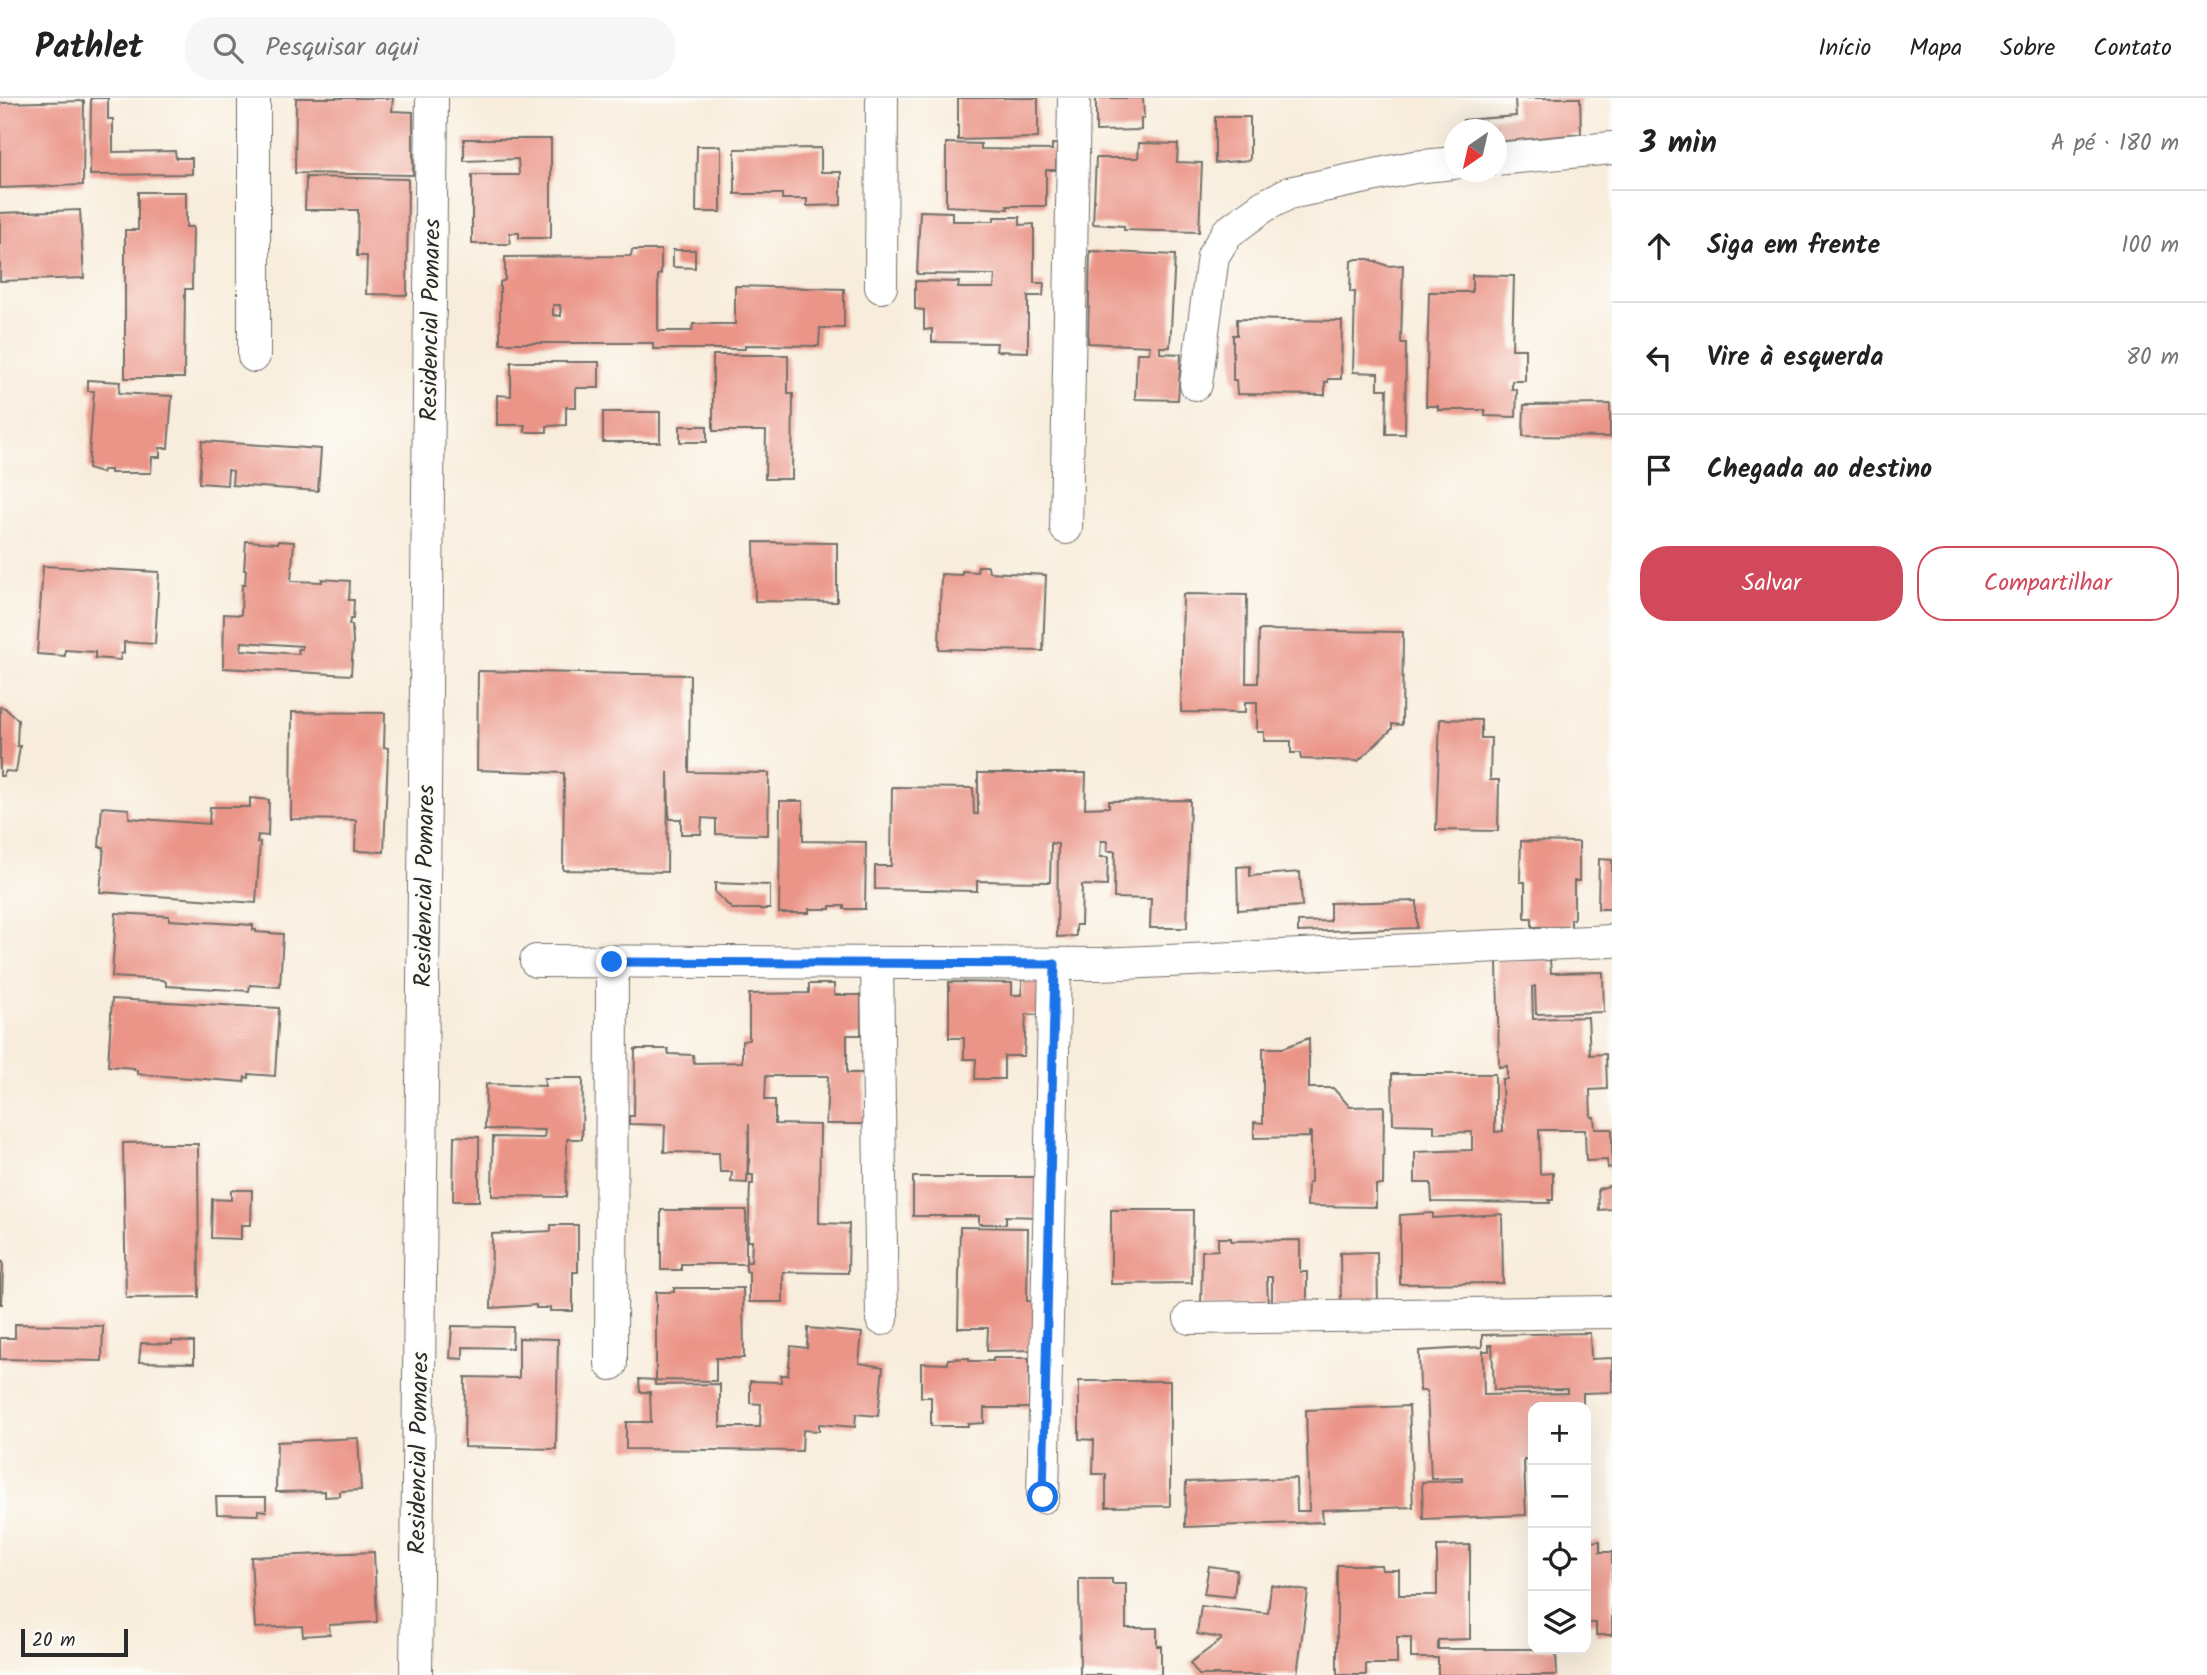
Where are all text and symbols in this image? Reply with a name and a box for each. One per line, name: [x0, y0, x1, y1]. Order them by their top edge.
search box: [185, 17, 675, 80]
text: Pathlet: [35, 22, 143, 75]
text: Pesquisar aqui: [265, 27, 419, 69]
icon: search: [209, 29, 247, 67]
text: Início: [1818, 29, 1871, 68]
text: Mapa: [1909, 29, 1962, 68]
text: Sobre: [2000, 29, 2055, 68]
text: Contato: [2093, 29, 2172, 68]
north arrow: [1444, 119, 1507, 182]
text: 3 min: [1640, 120, 1717, 168]
text: A pé · 180 m: [2051, 126, 2179, 162]
street label: Residencial Pomares: [410, 218, 453, 422]
text: Siga em frente: [1707, 225, 1880, 267]
icon: ahead: [1640, 227, 1678, 265]
text: 100 m: [2121, 228, 2179, 264]
text: Vire à esquerda: [1707, 337, 1884, 379]
icon: left: [1640, 339, 1678, 377]
text: 80 m: [2126, 340, 2179, 376]
text: Chegada ao destino: [1707, 449, 1932, 491]
icon: arrive: [1640, 451, 1678, 489]
button: Salvar: [1640, 546, 1903, 621]
button: Compartilhar: [1917, 546, 2179, 621]
street label: Residencial Pomares: [404, 784, 447, 988]
route end: [596, 946, 627, 977]
street label: Residencial Pomares: [398, 1351, 441, 1555]
map controls: [1528, 1402, 1591, 1654]
button: +: [1528, 1402, 1591, 1465]
button: −: [1528, 1465, 1591, 1528]
route start: [1027, 1481, 1058, 1512]
button: locate: [1528, 1528, 1591, 1591]
button: layers: [1528, 1591, 1591, 1654]
scale bar: [21, 1626, 128, 1658]
text: 20 m: [32, 1626, 75, 1656]

